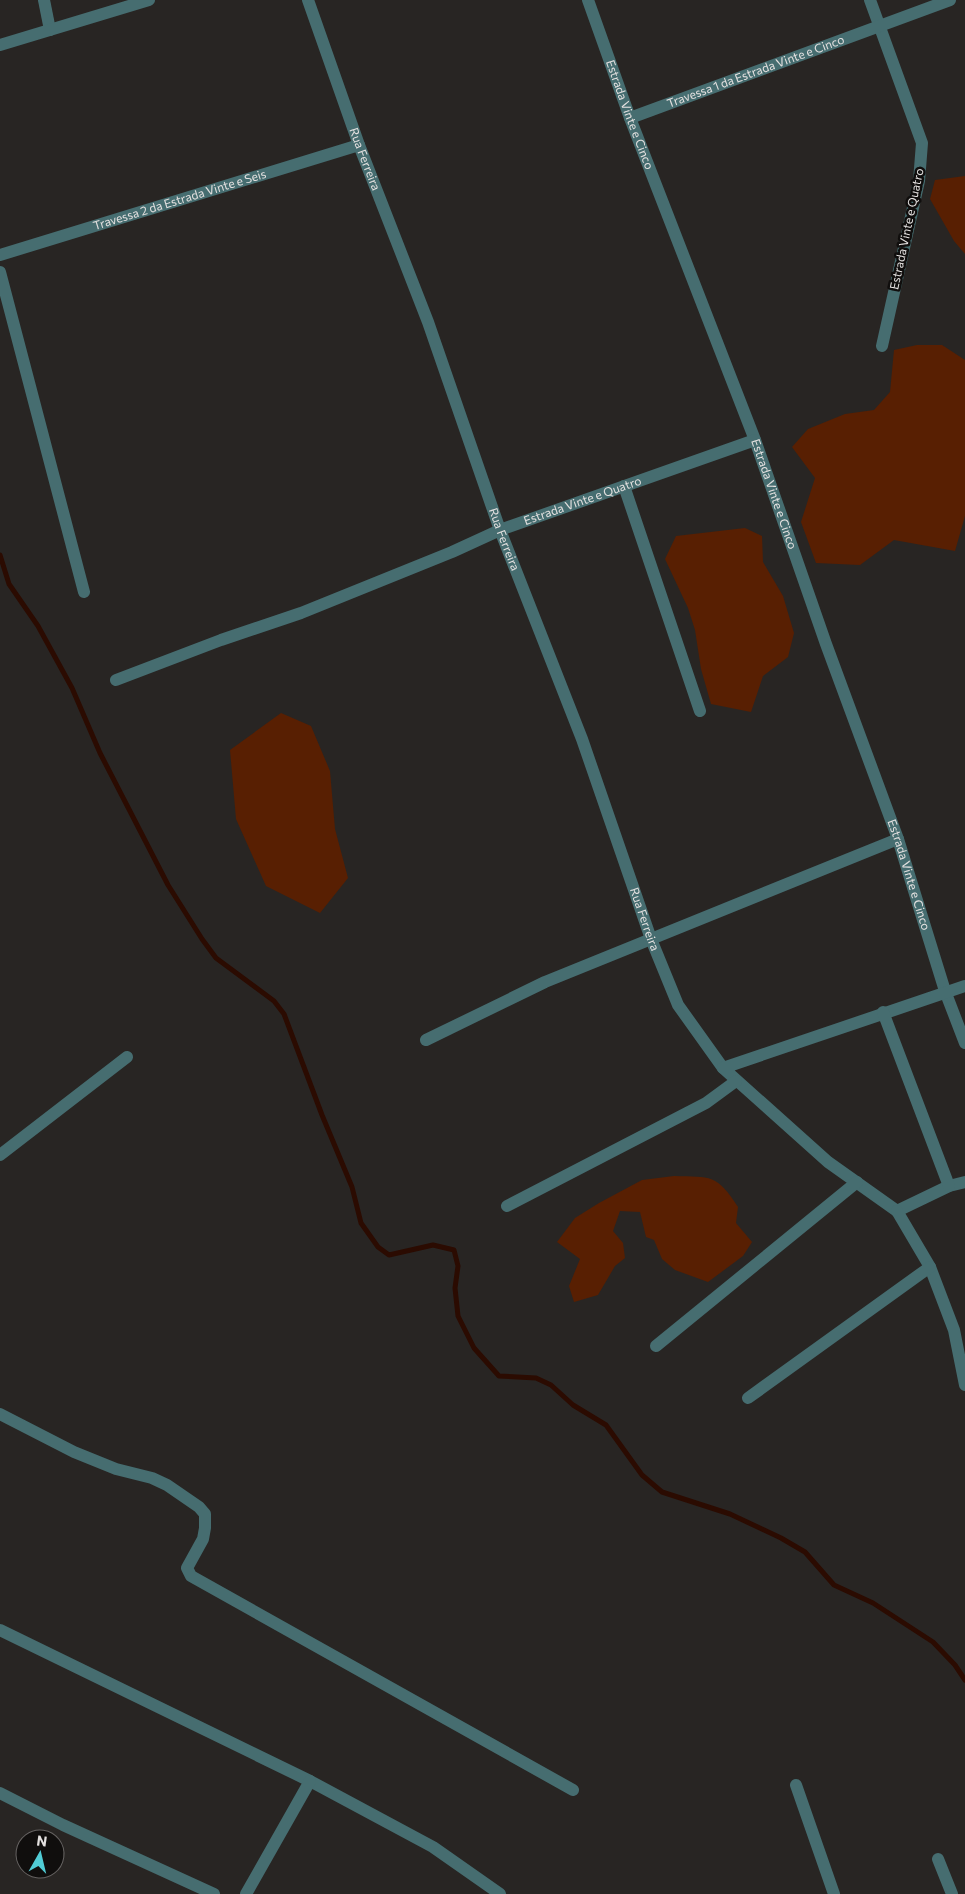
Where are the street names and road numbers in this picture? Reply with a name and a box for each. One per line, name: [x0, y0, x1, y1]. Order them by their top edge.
street label: Travessa 1 da Estrada Vinte e Cinco: [665, 32, 846, 110]
street label: Estrada Vinte e Cinco: [604, 58, 657, 171]
street label: Rua Ferreira: [347, 126, 384, 192]
street label: Travessa 2 da Estrada Vinte e Seis: [91, 166, 268, 232]
street label: Estrada Vinte e Quatro: [886, 167, 926, 291]
street label: Estrada Vinte e Cinco: [749, 437, 800, 551]
street label: Estrada Vinte e Quatro: [522, 473, 643, 527]
street label: Rua Ferreira: [487, 506, 523, 572]
street label: Estrada Vinte e Cinco: [885, 817, 934, 932]
street label: Rua Ferreira: [628, 885, 663, 953]

